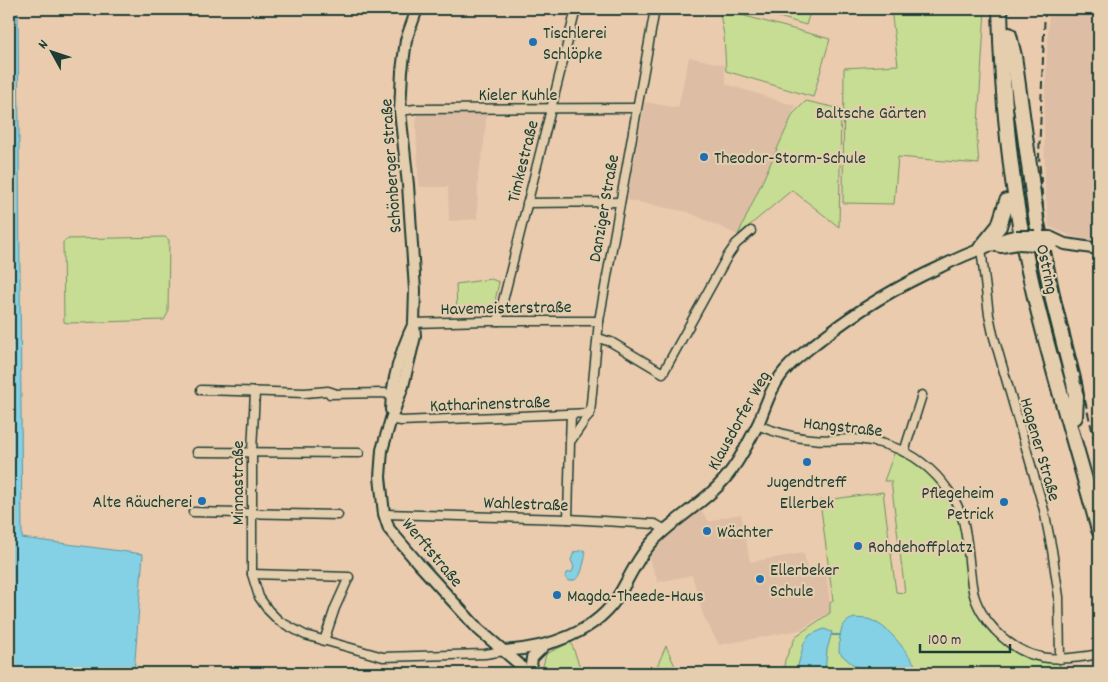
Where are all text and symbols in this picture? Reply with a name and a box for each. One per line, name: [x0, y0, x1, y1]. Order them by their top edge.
place label: Tischlerei Schlöpke: [543, 22, 607, 68]
north arrow: [28, 28, 78, 78]
text: N: [34, 36, 54, 54]
marker: Tischlerei Schlöpke: [527, 36, 539, 48]
street label: Kieler Kuhle: [478, 84, 558, 109]
street label: Schönberger Straße: [375, 98, 410, 234]
park label: Baltsche Gärten: [816, 102, 926, 127]
street label: Timkestraße: [502, 118, 547, 205]
place label: Theodor-Storm-Schule: [714, 147, 866, 172]
marker: Theodor-Storm-Schule: [698, 151, 710, 163]
street label: Danziger Straße: [584, 153, 627, 264]
street label: Ostring: [1028, 242, 1063, 297]
street label: Havemeisterstraße: [440, 296, 572, 323]
street label: Klausdorfer Weg: [702, 367, 778, 476]
street label: Katharinenstraße: [429, 391, 551, 420]
street label: Hagener Straße: [1012, 395, 1065, 504]
street label: Hangstraße: [802, 412, 884, 445]
street label: Minnastraße: [227, 441, 252, 525]
marker: Jugendtreff Ellerbek: [801, 456, 813, 468]
place label: Jugendtreff Ellerbek: [767, 471, 847, 517]
place label: Pflegeheim Petrick: [921, 482, 994, 528]
place label: Alte Räucherei: [92, 491, 192, 516]
street label: Wahlestraße: [483, 492, 569, 519]
marker: Alte Räucherei: [196, 495, 208, 507]
marker: Pflegeheim Petrick: [998, 496, 1010, 508]
street label: Werftstraße: [395, 514, 468, 594]
place label: Wächter: [717, 521, 773, 546]
marker: Wächter: [701, 525, 713, 537]
place label: Rohdehoffplatz: [868, 536, 972, 561]
marker: Rohdehoffplatz: [852, 540, 864, 552]
place label: Ellerbeker Schule: [770, 559, 839, 605]
marker: Ellerbeker Schule: [754, 573, 766, 585]
place label: Magda-Theede-Haus: [567, 585, 704, 610]
marker: Magda-Theede-Haus: [551, 589, 563, 601]
scale bar: [920, 622, 1010, 654]
text: 100 m: [928, 630, 961, 652]

